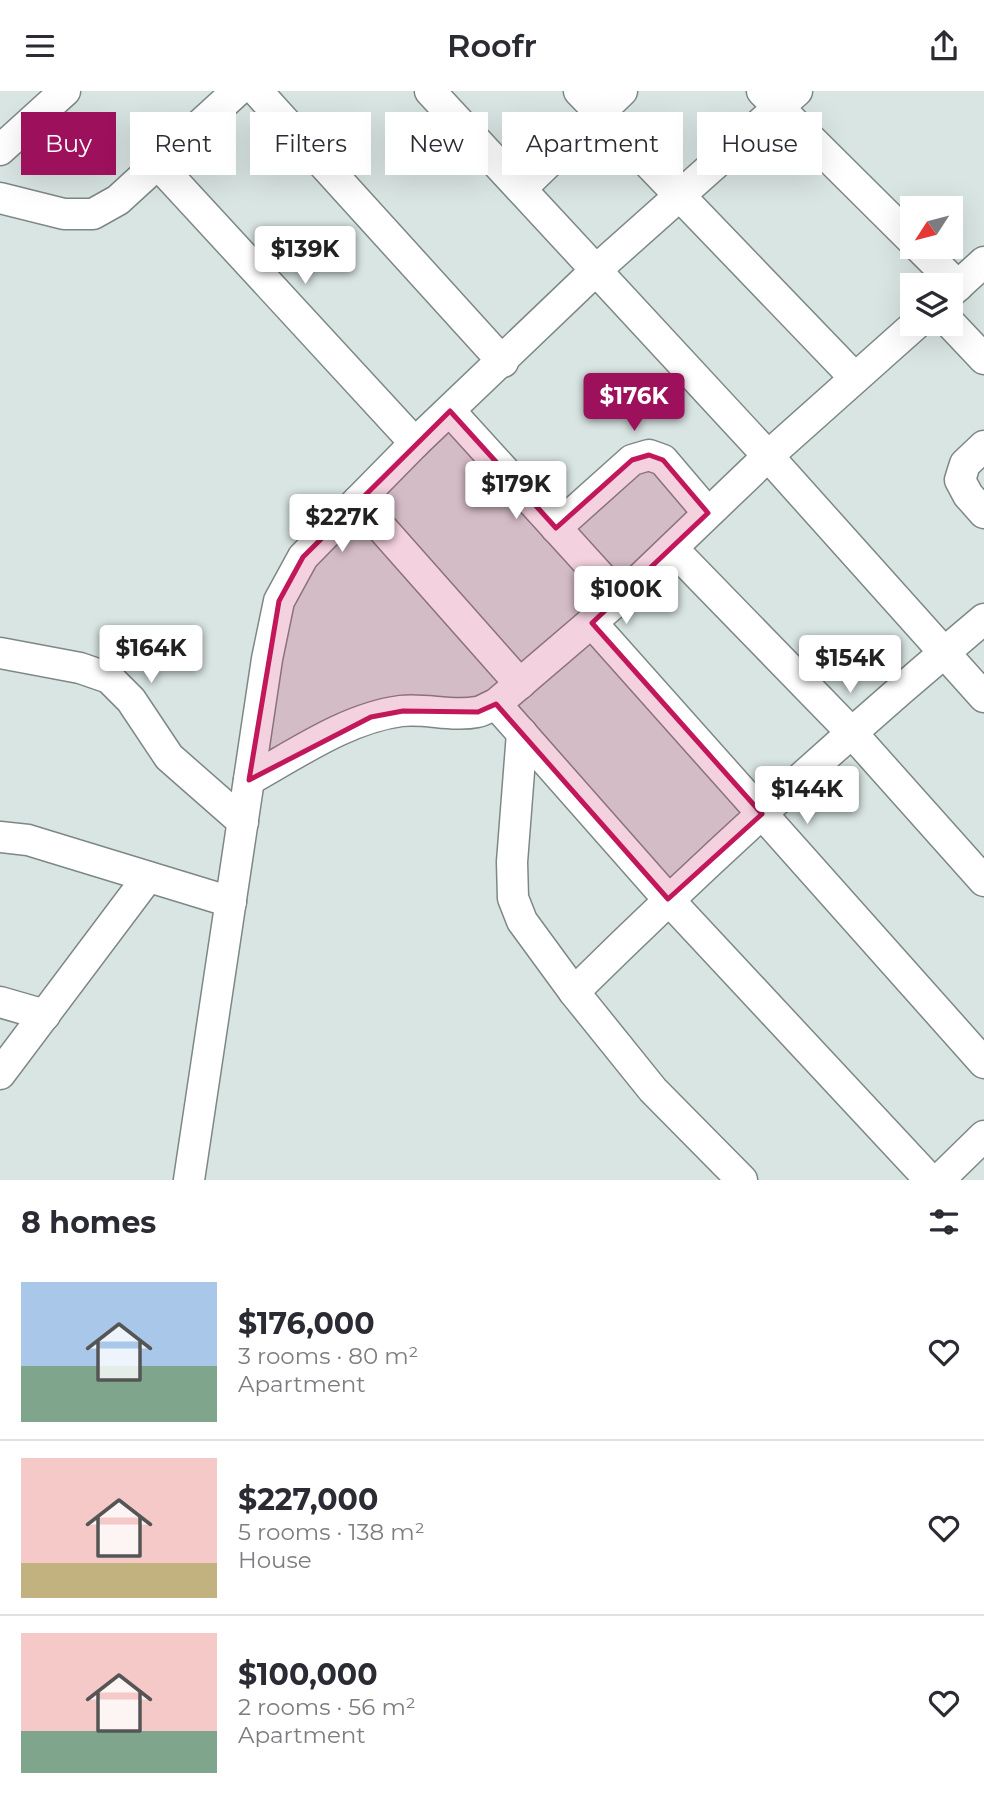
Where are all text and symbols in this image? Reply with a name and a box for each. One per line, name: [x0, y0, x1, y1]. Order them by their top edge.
text: Roofr: [447, 26, 537, 65]
icon: menu: [21, 27, 59, 65]
icon: share: [925, 27, 963, 65]
chip: Buy: [21, 112, 116, 175]
chip: Rent: [130, 112, 236, 175]
chip: Filters: [250, 112, 371, 175]
chip: New: [385, 112, 488, 175]
chip: Apartment: [502, 112, 683, 175]
chip: House: [697, 112, 822, 175]
north arrow: [900, 196, 962, 259]
map controls: [900, 196, 963, 336]
pin: $139K: [256, 227, 354, 286]
text: $139K: [271, 235, 339, 263]
button: layers: [900, 273, 963, 336]
pin: $176K: [585, 373, 683, 433]
text: $176K: [600, 382, 668, 410]
pin: $179K: [467, 461, 565, 521]
text: $179K: [481, 470, 551, 498]
pin: $227K: [293, 495, 391, 554]
text: $227K: [305, 503, 379, 531]
pin: $100K: [577, 567, 675, 626]
text: $100K: [590, 575, 662, 603]
pin: $164K: [102, 625, 200, 685]
text: $164K: [116, 634, 186, 662]
pin: $154K: [801, 635, 899, 695]
text: $154K: [815, 644, 885, 672]
pin: $144K: [758, 767, 856, 826]
text: $144K: [771, 775, 843, 803]
icon: filters: [925, 1203, 963, 1241]
text: 8 homes: [21, 1204, 156, 1241]
text: $176,000: [238, 1305, 375, 1342]
icon: home: [77, 1310, 161, 1394]
icon: heart: [925, 1333, 963, 1371]
text: 3 rooms · 80 m²: [238, 1342, 418, 1370]
text: Apartment: [238, 1370, 366, 1398]
text: $227,000: [238, 1481, 378, 1518]
icon: home: [77, 1486, 161, 1570]
icon: heart: [925, 1509, 963, 1547]
text: 5 rooms · 138 m²: [238, 1518, 425, 1546]
text: House: [238, 1546, 312, 1574]
text: $100,000: [238, 1656, 378, 1693]
icon: home: [77, 1661, 161, 1745]
icon: heart: [925, 1684, 963, 1722]
text: 2 rooms · 56 m²: [238, 1693, 416, 1721]
text: Apartment: [238, 1721, 366, 1749]

